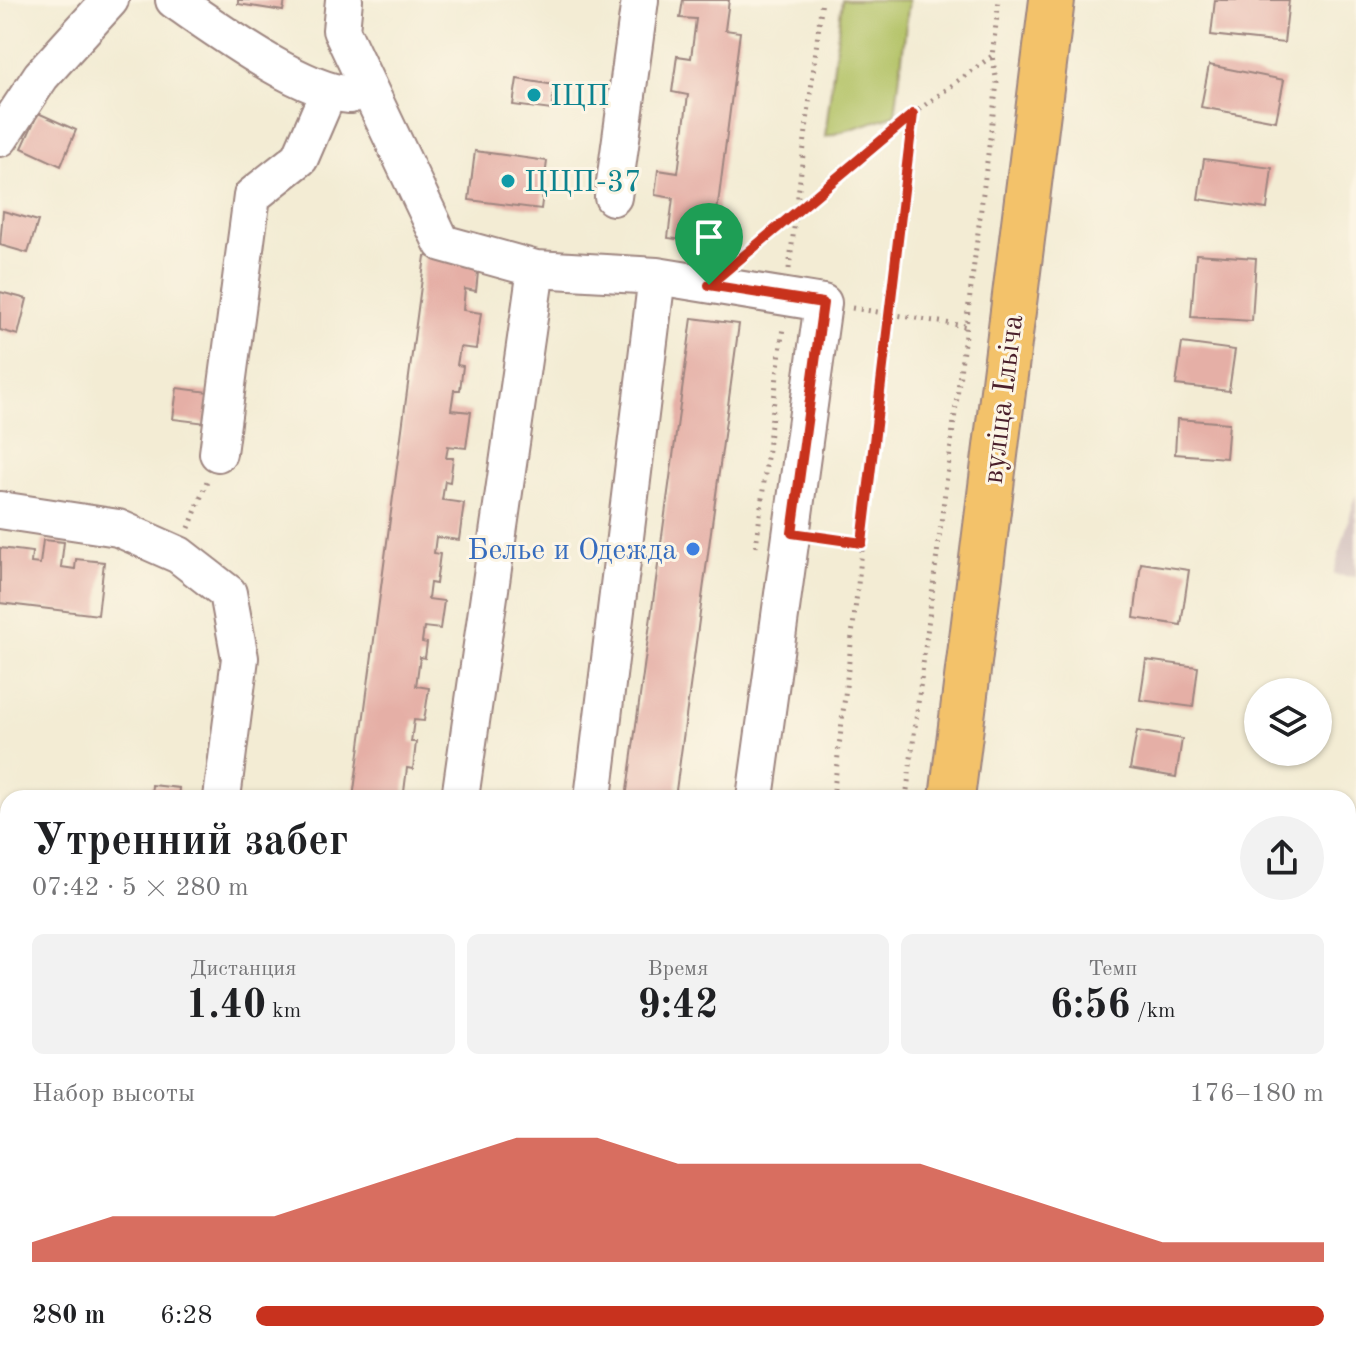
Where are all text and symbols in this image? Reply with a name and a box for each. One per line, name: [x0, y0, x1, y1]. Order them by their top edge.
place label: ІЦП: [550, 82, 609, 112]
marker: ІЦП: [525, 86, 543, 104]
place label: ЦЦП-37: [524, 168, 642, 198]
marker: ЦЦП-37: [499, 172, 517, 190]
pin: [675, 203, 743, 285]
icon: arrive: [687, 215, 731, 259]
street label: вуліца Ільіча: [979, 313, 1029, 486]
place label: Белье и Одежда: [467, 536, 677, 566]
marker: Белье и Одежда: [684, 540, 702, 558]
map controls: [1244, 678, 1332, 766]
button: layers: [1244, 678, 1332, 766]
button: share: [1240, 816, 1324, 900]
text: Утренний забег: [32, 820, 348, 864]
text: 07:42 · 5 × 280 m: [32, 875, 249, 901]
text: Дистанция: [190, 958, 297, 980]
text: Время: [648, 958, 708, 980]
text: Темп: [1088, 958, 1137, 980]
text: 1.40: [185, 987, 266, 1027]
text: 9:42: [638, 987, 718, 1027]
text: 6:56: [1050, 987, 1131, 1027]
text: km: [266, 1000, 301, 1022]
text: /km: [1131, 1000, 1176, 1022]
text: Набор высоты: [32, 1081, 195, 1107]
text: 176–180 m: [1189, 1081, 1324, 1107]
text: 280 m: [32, 1303, 105, 1329]
text: 6:28: [160, 1303, 213, 1329]

